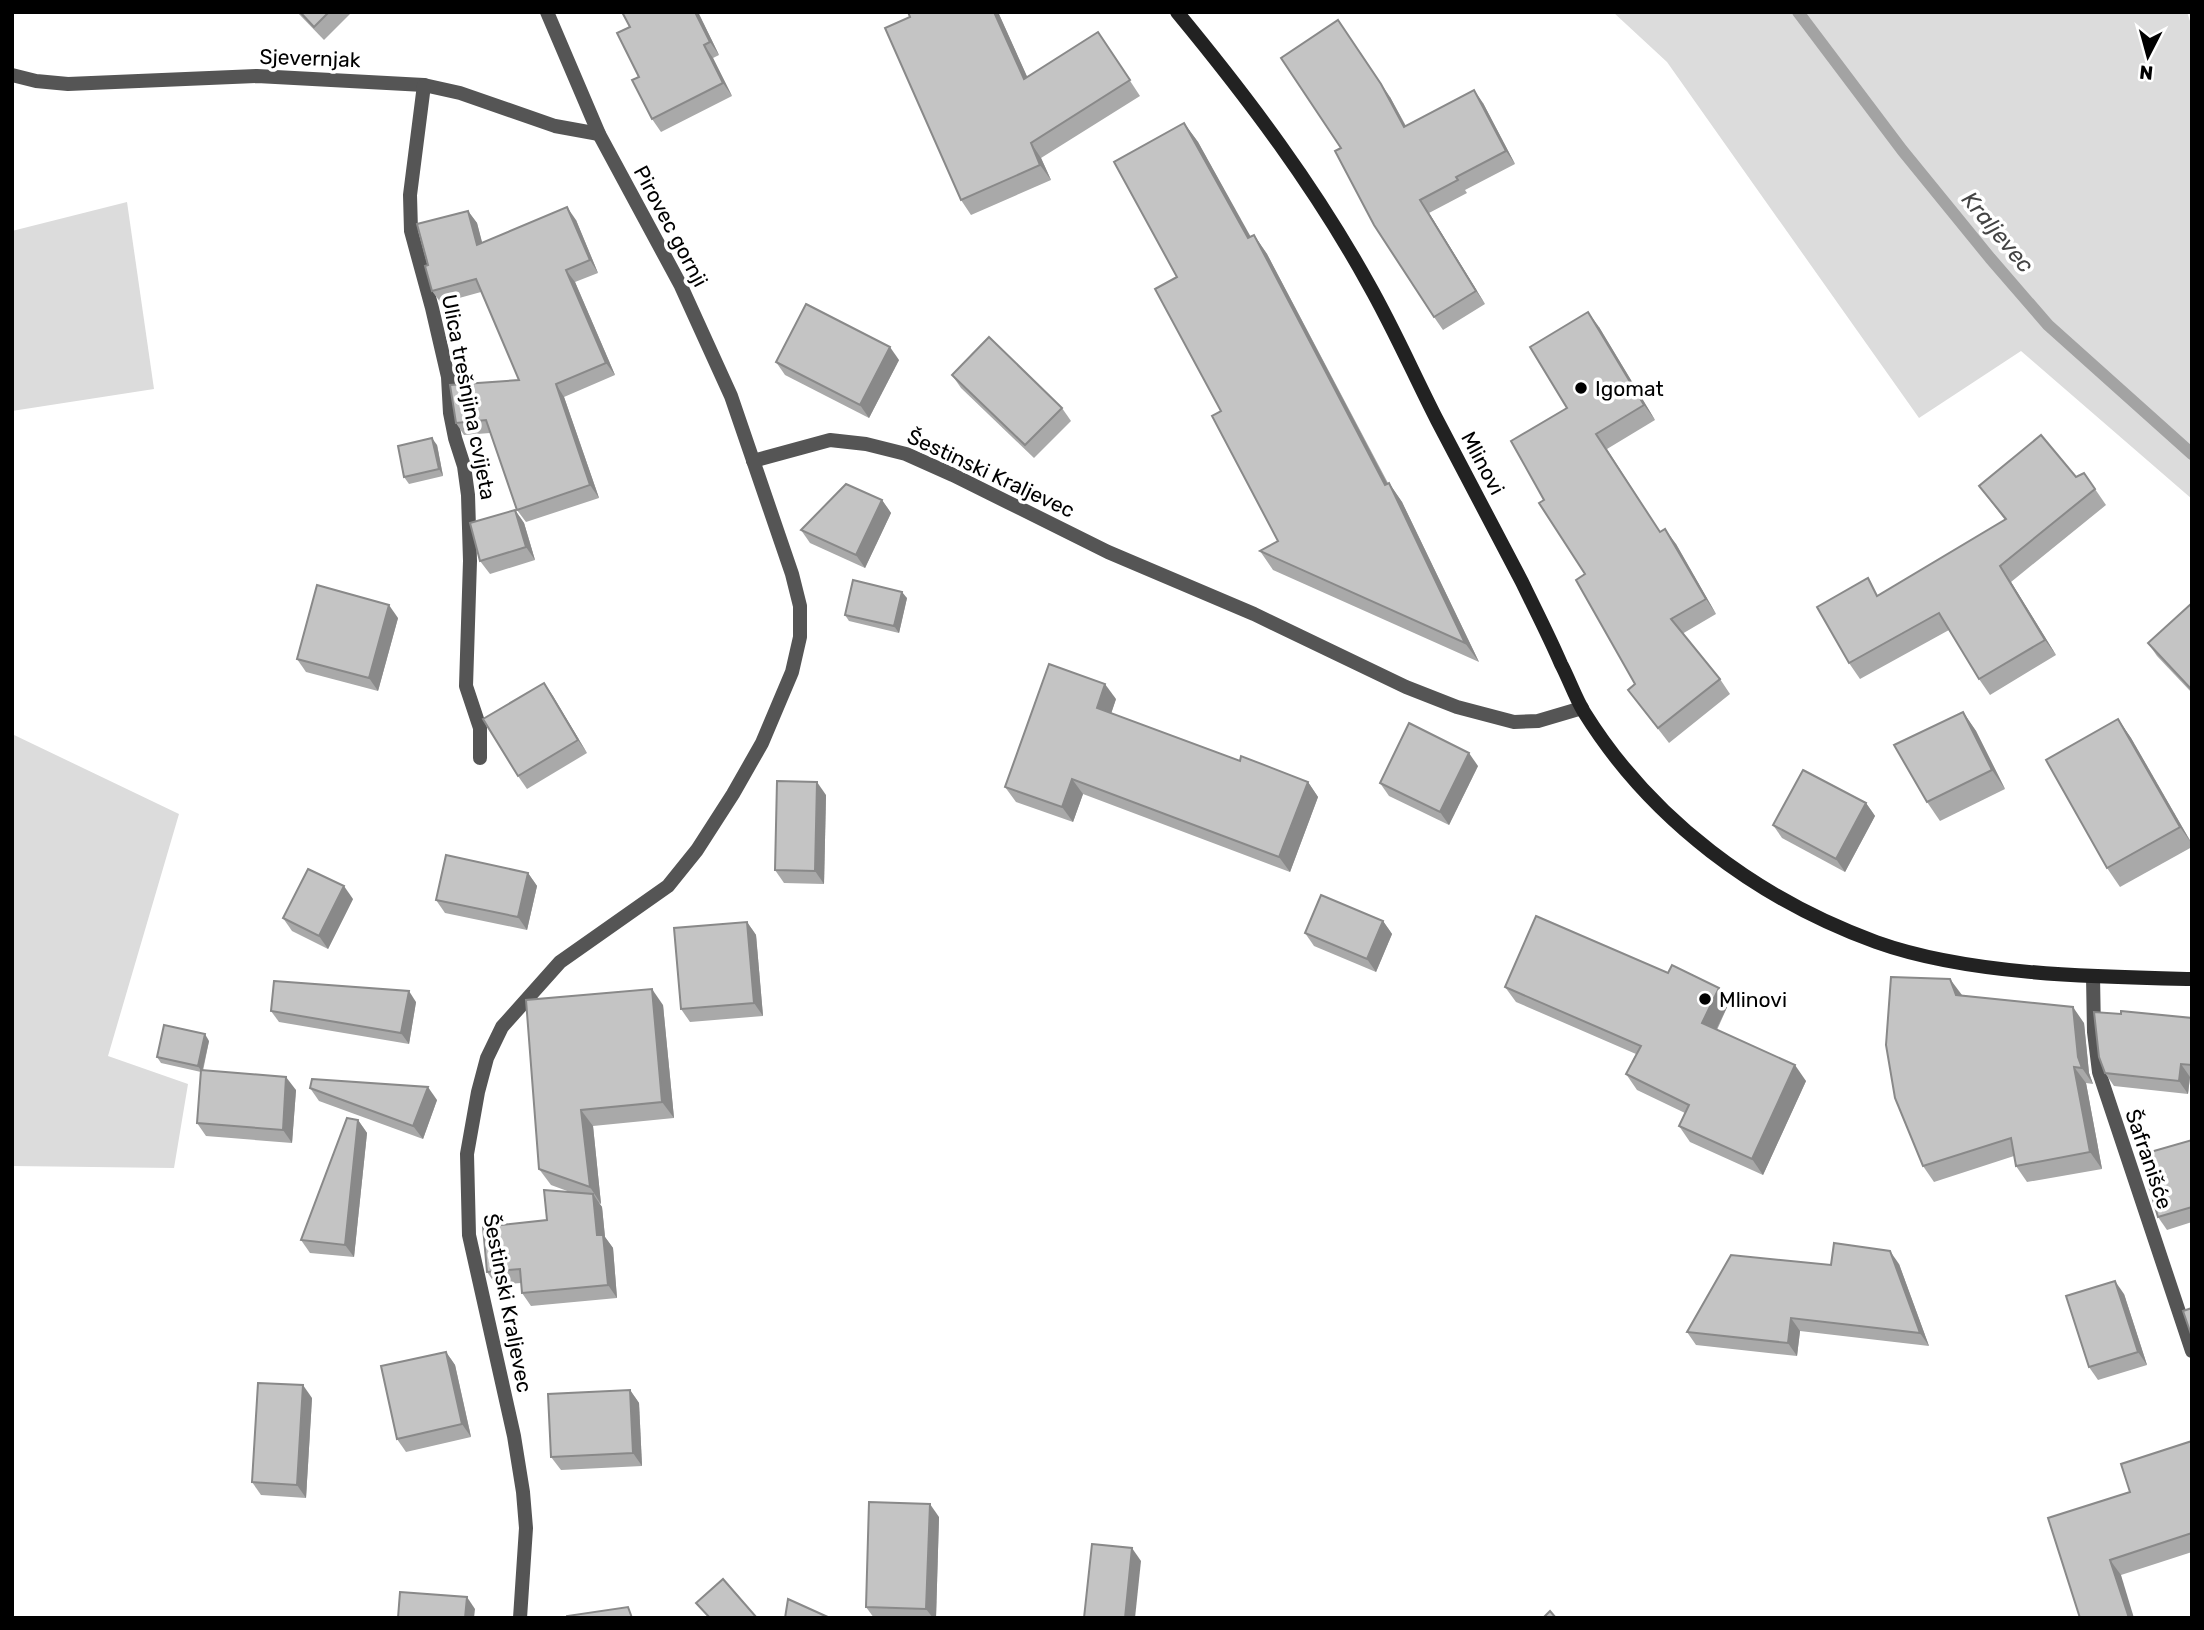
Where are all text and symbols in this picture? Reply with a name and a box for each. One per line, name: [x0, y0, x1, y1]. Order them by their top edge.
north arrow: [2113, 21, 2183, 91]
street label: Sjevernjak: [259, 44, 361, 72]
text: N: [2138, 60, 2154, 85]
street label: Pirovec gornji: [629, 161, 713, 291]
water label: Kraljevec: [1956, 186, 2040, 279]
street label: Ulica trešnjina cvijeta: [437, 292, 501, 502]
place label: Igomat: [1595, 376, 1664, 401]
marker: Igomat: [1573, 380, 1589, 396]
street label: Šestinski Kraljevec: [903, 423, 1079, 523]
street label: Mlinovi: [1456, 427, 1510, 499]
place label: Mlinovi: [1719, 987, 1787, 1012]
marker: Mlinovi: [1697, 991, 1713, 1007]
street label: Šafranišće: [2120, 1106, 2178, 1212]
street label: Šestinski Kraljevec: [478, 1211, 538, 1395]

